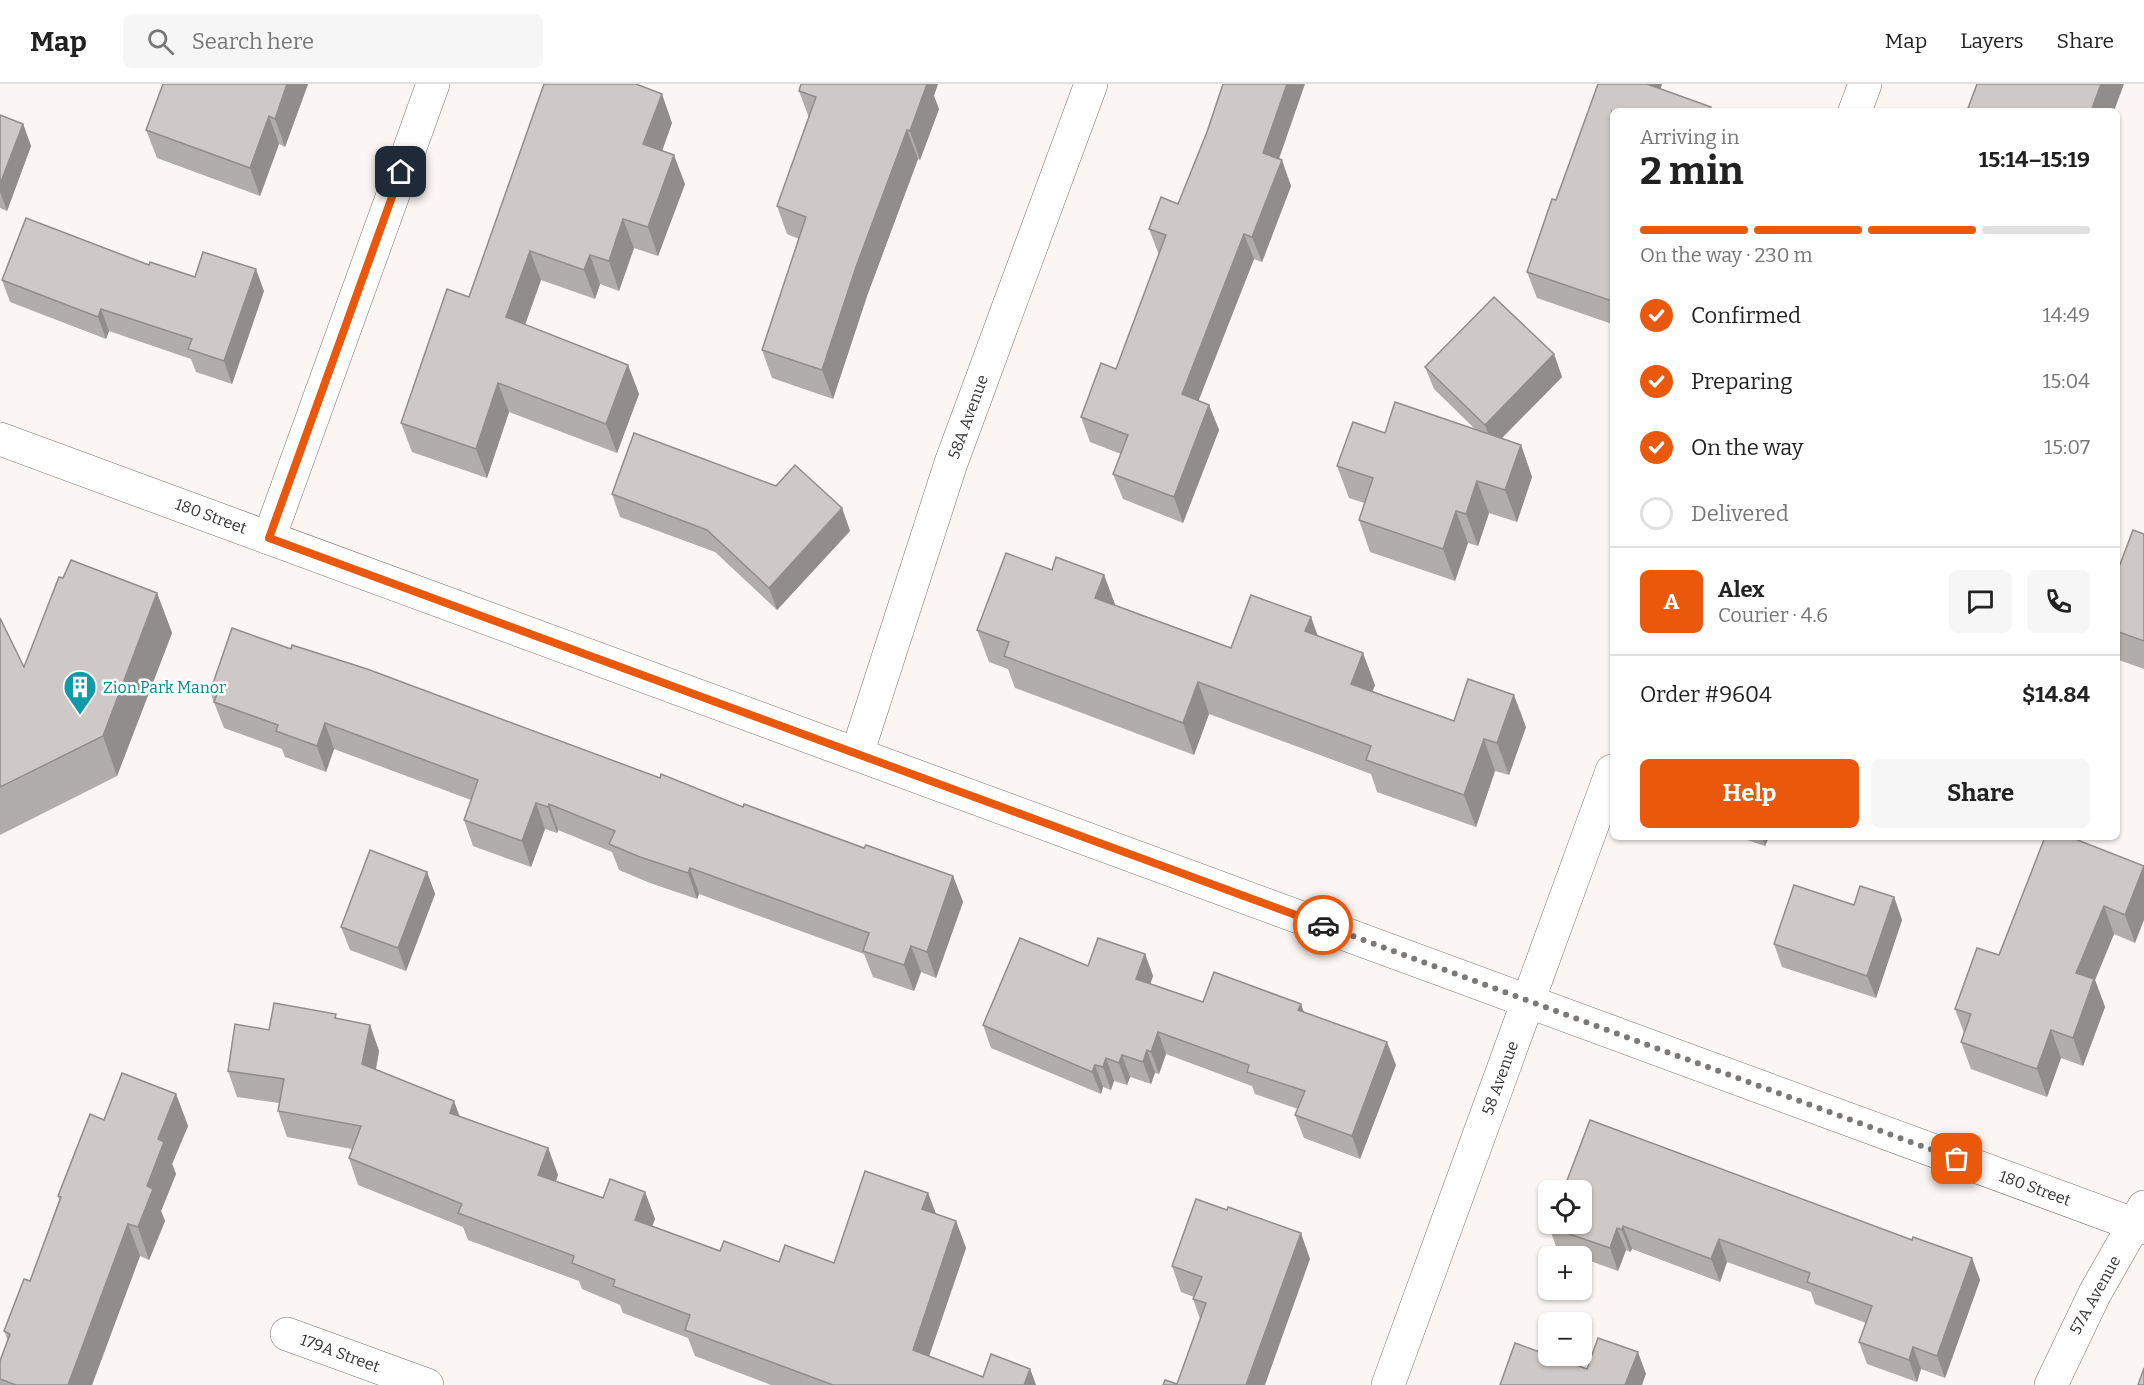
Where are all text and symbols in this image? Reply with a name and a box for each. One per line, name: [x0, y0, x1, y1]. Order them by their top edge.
search box: [123, 14, 543, 68]
text: Map: [30, 25, 87, 58]
icon: search: [144, 25, 177, 58]
text: Search here: [192, 28, 314, 55]
text: Map: [1885, 28, 1927, 54]
text: Layers: [1960, 28, 2024, 54]
text: Share: [2057, 28, 2114, 54]
text: Arriving in: [1640, 125, 1739, 149]
pin: [375, 146, 426, 197]
text: 15:14–15:19: [1979, 146, 2090, 173]
text: 2 min: [1640, 148, 1744, 194]
icon: home: [384, 155, 417, 188]
text: On the way · 230 m: [1640, 243, 1813, 267]
icon: check: [1640, 299, 1673, 332]
text: Confirmed: [1691, 302, 1801, 329]
text: 14:49: [2043, 303, 2090, 327]
icon: check: [1640, 365, 1673, 398]
text: Preparing: [1691, 368, 1793, 395]
text: 15:04: [2042, 369, 2090, 393]
street label: 58A Avenue: [944, 372, 992, 462]
icon: check: [1640, 431, 1673, 464]
text: On the way: [1691, 434, 1803, 461]
text: 15:07: [2044, 435, 2090, 459]
street label: 180 Street: [173, 494, 250, 538]
text: Delivered: [1691, 500, 1789, 527]
button: chat: [1949, 570, 2012, 633]
button: phone: [2027, 570, 2090, 633]
text: Alex: [1718, 576, 1764, 603]
text: A: [1664, 588, 1679, 615]
text: Courier · 4.6: [1718, 603, 1828, 627]
building icon: Zion Park Manor: [62, 669, 98, 716]
place label: Zion Park Manor: [103, 678, 226, 697]
text: Order #9604: [1640, 681, 1772, 708]
text: $14.84: [2022, 681, 2090, 708]
button: Help: [1640, 759, 1859, 828]
button: Share: [1871, 759, 2090, 828]
courier: [1293, 895, 1353, 955]
icon: car: [1307, 909, 1340, 942]
street label: 58 Avenue: [1478, 1038, 1522, 1118]
pin: [1931, 1133, 1982, 1184]
icon: bag: [1940, 1142, 1973, 1175]
street label: 180 Street: [1997, 1166, 2074, 1210]
map controls: [1538, 1180, 1592, 1366]
button: locate: [1538, 1180, 1592, 1234]
button: +: [1538, 1246, 1592, 1300]
street label: 57A Avenue: [2066, 1252, 2124, 1338]
button: −: [1538, 1312, 1592, 1366]
street label: 179A Street: [298, 1330, 383, 1376]

